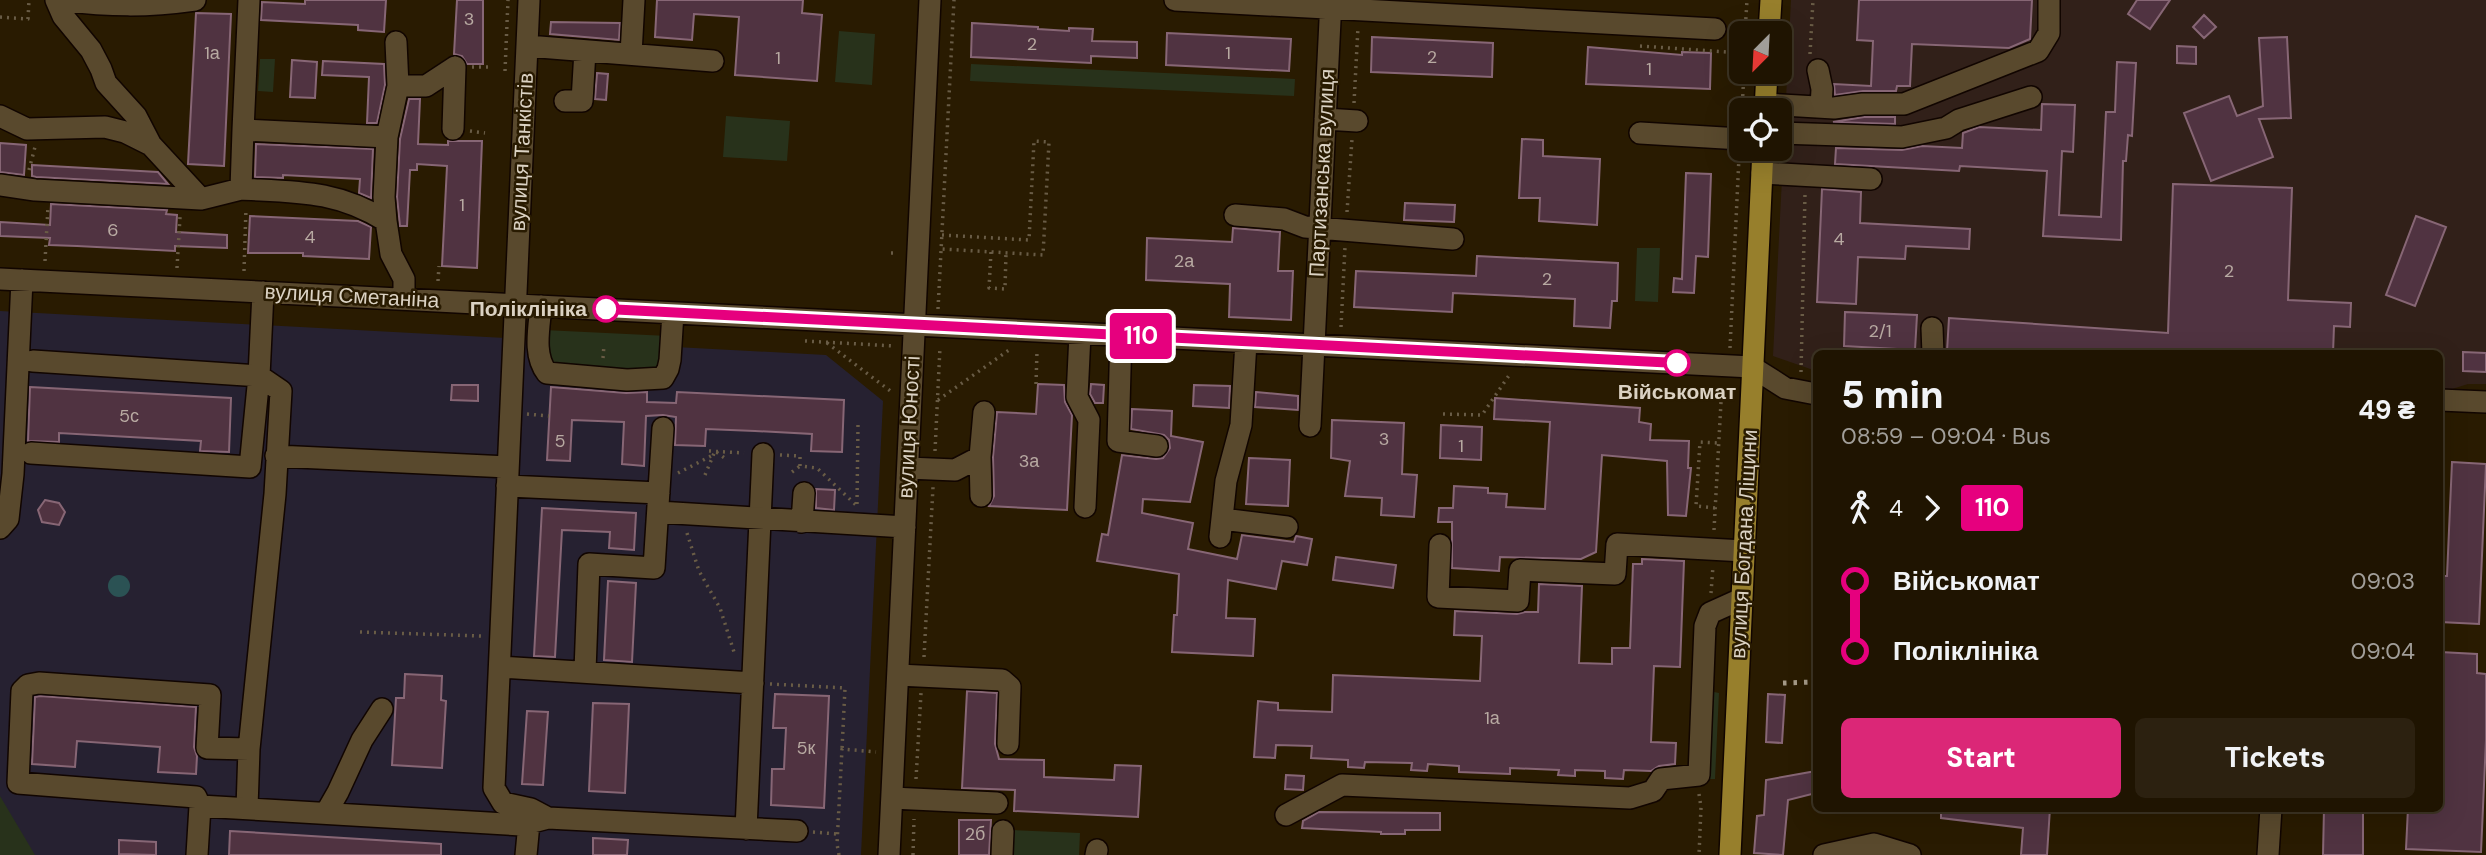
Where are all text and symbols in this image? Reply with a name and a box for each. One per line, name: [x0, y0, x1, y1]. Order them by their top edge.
house number: 3: [464, 7, 474, 31]
north arrow: [1729, 21, 1792, 84]
map controls: [1729, 21, 1792, 161]
house number: 2: [1027, 32, 1037, 56]
house number: 1а: [204, 41, 221, 65]
house number: 1: [1225, 41, 1231, 65]
house number: 2: [1427, 45, 1437, 69]
house number: 1: [775, 46, 781, 70]
house number: 1: [1646, 57, 1652, 81]
street label: Партизанська вулиця: [1303, 68, 1341, 278]
street label: вулиця Танкістів: [504, 72, 540, 232]
button: locate: [1729, 98, 1792, 161]
house number: 1: [459, 193, 465, 217]
house number: 6: [107, 218, 119, 242]
house number: 4: [305, 225, 316, 249]
house number: 4: [1834, 227, 1845, 251]
house number: 2а: [1174, 249, 1195, 273]
house number: 2: [2224, 259, 2234, 283]
house number: 2: [1542, 267, 1552, 291]
street label: вулиця Сметаніна: [264, 277, 440, 315]
place label: Поліклініка: [470, 295, 587, 323]
marker: Поліклініка: [593, 296, 619, 322]
line badge: 110: [1101, 313, 1181, 359]
house number: 2/1: [1868, 319, 1892, 343]
text: 110: [1124, 320, 1158, 351]
marker: Військомат: [1664, 350, 1690, 376]
street label: вулиця Юності: [891, 355, 927, 499]
text: 5 min: [1841, 370, 1944, 420]
place label: Військомат: [1618, 378, 1736, 406]
text: 49 ₴: [2358, 393, 2415, 427]
house number: 5с: [119, 404, 139, 428]
text: 08:59 – 09:04 · Bus: [1841, 421, 2051, 451]
house number: 3: [1379, 427, 1389, 451]
house number: 5: [555, 429, 565, 453]
street label: вулиця Богдана Ліщини: [1724, 429, 1764, 659]
house number: 1: [1458, 434, 1464, 458]
house number: 3а: [1019, 449, 1040, 473]
icon: walk: [1841, 489, 1879, 527]
icon: forward: [1913, 489, 1951, 527]
text: 110: [1975, 492, 2009, 523]
text: 4: [1889, 493, 1903, 523]
text: Військомат: [1893, 564, 2040, 598]
text: 09:03: [2351, 566, 2415, 596]
text: Поліклініка: [1893, 634, 2038, 668]
text: 09:04: [2350, 636, 2415, 666]
house number: 1а: [1484, 706, 1501, 730]
button: Start: [1841, 718, 2121, 798]
button: Tickets: [2135, 718, 2415, 798]
house number: 5к: [797, 736, 816, 760]
house number: 2б: [965, 822, 985, 846]

